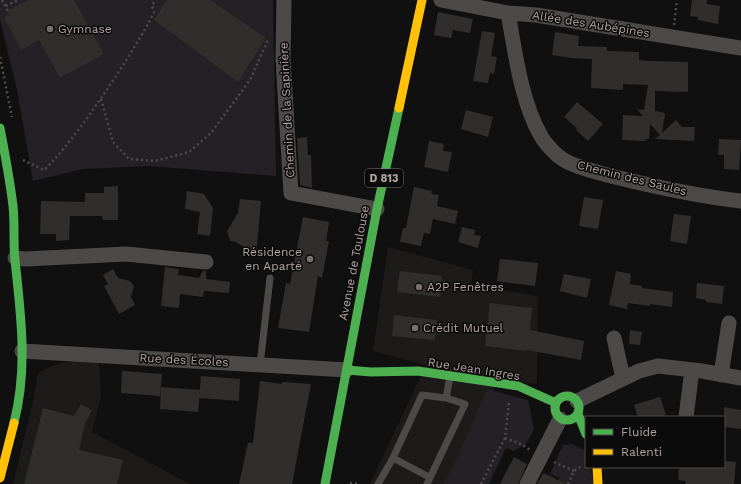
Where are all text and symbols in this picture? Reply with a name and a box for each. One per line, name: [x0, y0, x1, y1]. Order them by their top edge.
street label: Allée des Aubépines: [531, 8, 651, 40]
place label: Gymnase: [58, 22, 112, 36]
marker: Gymnase: [45, 24, 55, 34]
street label: Chemin de la Sapinière: [276, 42, 298, 178]
street label: Chemin des Saules: [576, 158, 688, 198]
road number: D 813: [365, 169, 403, 187]
street label: Avenue de Toulouse: [336, 204, 372, 322]
place label: Résidence en Aparté: [242, 245, 302, 273]
marker: Résidence en Aparté: [305, 254, 315, 264]
place label: A2P Fenêtres: [427, 280, 504, 294]
marker: A2P Fenêtres: [414, 282, 424, 292]
place label: Crédit Mutuel: [423, 321, 504, 335]
marker: Crédit Mutuel: [410, 323, 420, 333]
street label: Rue des Écoles: [139, 351, 229, 369]
street label: Rue Jean Ingres: [427, 355, 521, 383]
legend: [585, 416, 725, 468]
text: Fluide: [621, 425, 657, 439]
text: Ralenti: [621, 445, 662, 459]

